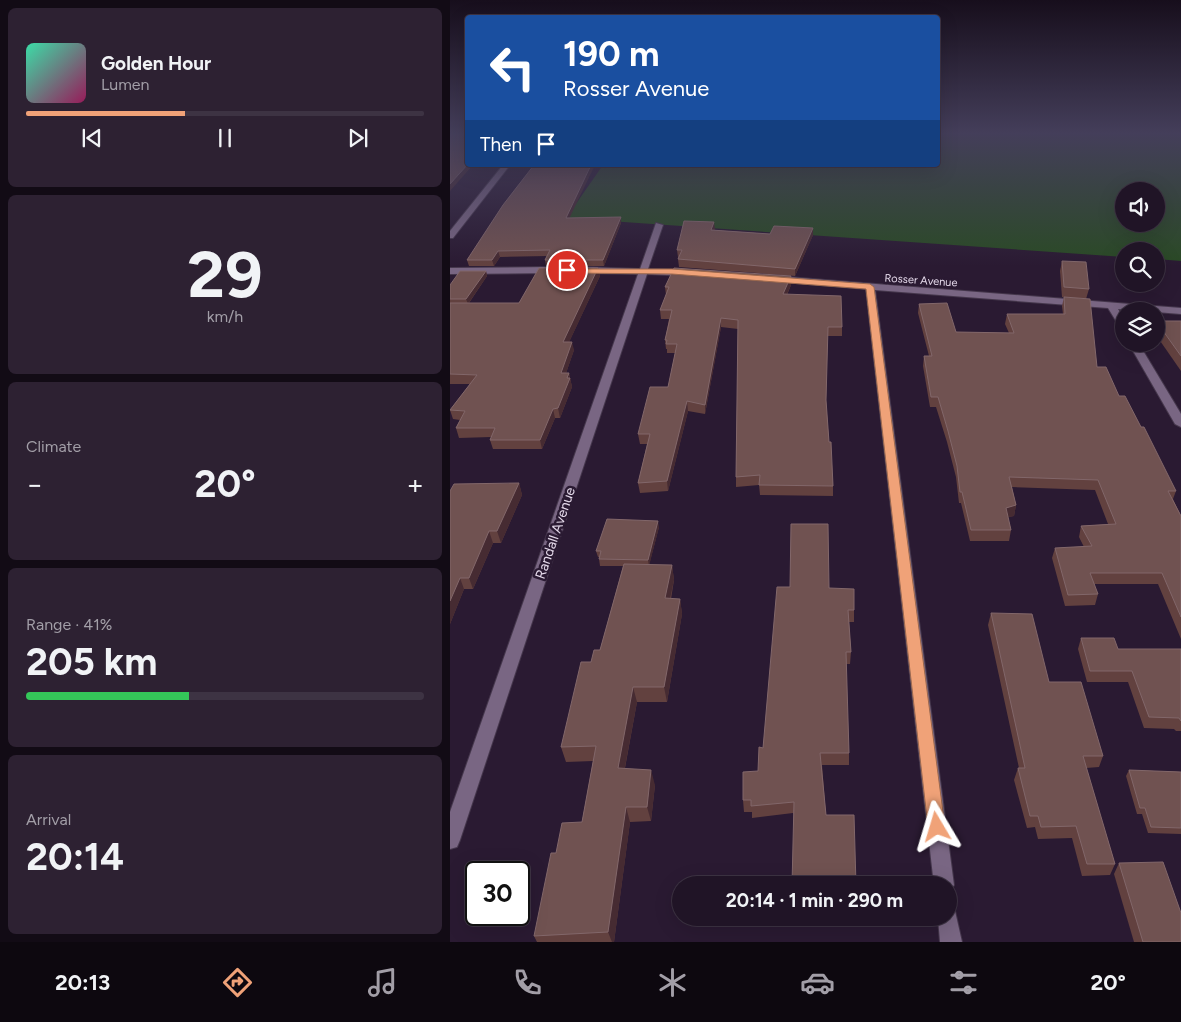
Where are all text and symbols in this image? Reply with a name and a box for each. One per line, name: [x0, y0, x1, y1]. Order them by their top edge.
text: 190 m: [563, 33, 660, 75]
icon: left: [480, 35, 545, 100]
text: Golden Hour: [101, 52, 211, 75]
text: Lumen: [101, 75, 150, 94]
text: Rosser Avenue: [563, 75, 709, 102]
icon: previous: [78, 124, 106, 152]
icon: pause: [211, 124, 239, 152]
icon: next: [344, 124, 372, 152]
icon: arrive: [532, 130, 560, 158]
text: Then: [480, 133, 522, 156]
map controls: [1115, 182, 1165, 352]
button: sound: [1115, 182, 1165, 232]
text: 29: [187, 235, 263, 313]
button: search: [1115, 242, 1165, 292]
pin: [546, 249, 588, 291]
icon: arrive: [553, 256, 581, 284]
street label: Rosser Avenue: [884, 271, 958, 290]
button: layers: [1115, 302, 1165, 352]
text: km/h: [207, 307, 243, 326]
text: Climate: [26, 437, 81, 456]
text: 20°: [195, 461, 256, 507]
text: −: [26, 467, 43, 501]
text: +: [407, 467, 424, 501]
street label: Randall Avenue: [532, 485, 579, 581]
text: Range · 41%: [26, 615, 112, 634]
text: 205 km: [26, 639, 157, 685]
position arrow: [910, 800, 962, 852]
text: Arrival: [26, 810, 71, 829]
text: 20:14: [26, 834, 124, 880]
speed limit sign: 30: [465, 861, 530, 926]
text: 20:14 · 1 min · 290 m: [726, 889, 903, 912]
icon: directions: [220, 965, 255, 1000]
icon: music: [365, 965, 400, 1000]
icon: phone: [510, 965, 545, 1000]
icon: climate: [655, 965, 690, 1000]
icon: car: [800, 965, 835, 1000]
icon: filters: [946, 965, 981, 1000]
text: 20:13: [55, 969, 110, 996]
text: 20°: [1091, 969, 1126, 996]

